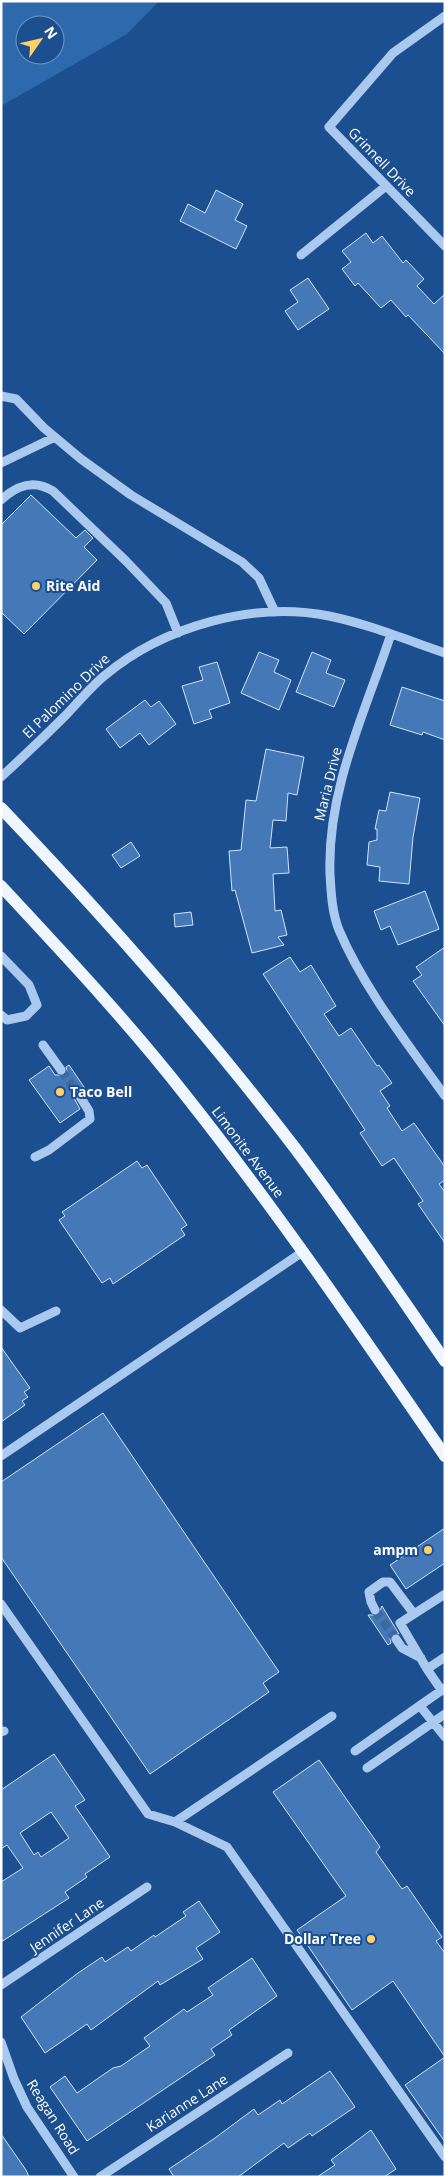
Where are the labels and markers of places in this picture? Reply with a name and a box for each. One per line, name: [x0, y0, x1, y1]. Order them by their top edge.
place label: Rite Aid: [46, 576, 100, 595]
marker: Rite Aid: [30, 580, 42, 592]
place label: Taco Bell: [70, 1082, 132, 1101]
marker: Taco Bell: [54, 1086, 66, 1098]
place label: ampm: [373, 1540, 418, 1559]
marker: ampm: [422, 1544, 434, 1556]
place label: Dollar Tree: [284, 1929, 361, 1948]
marker: Dollar Tree: [365, 1933, 377, 1945]

